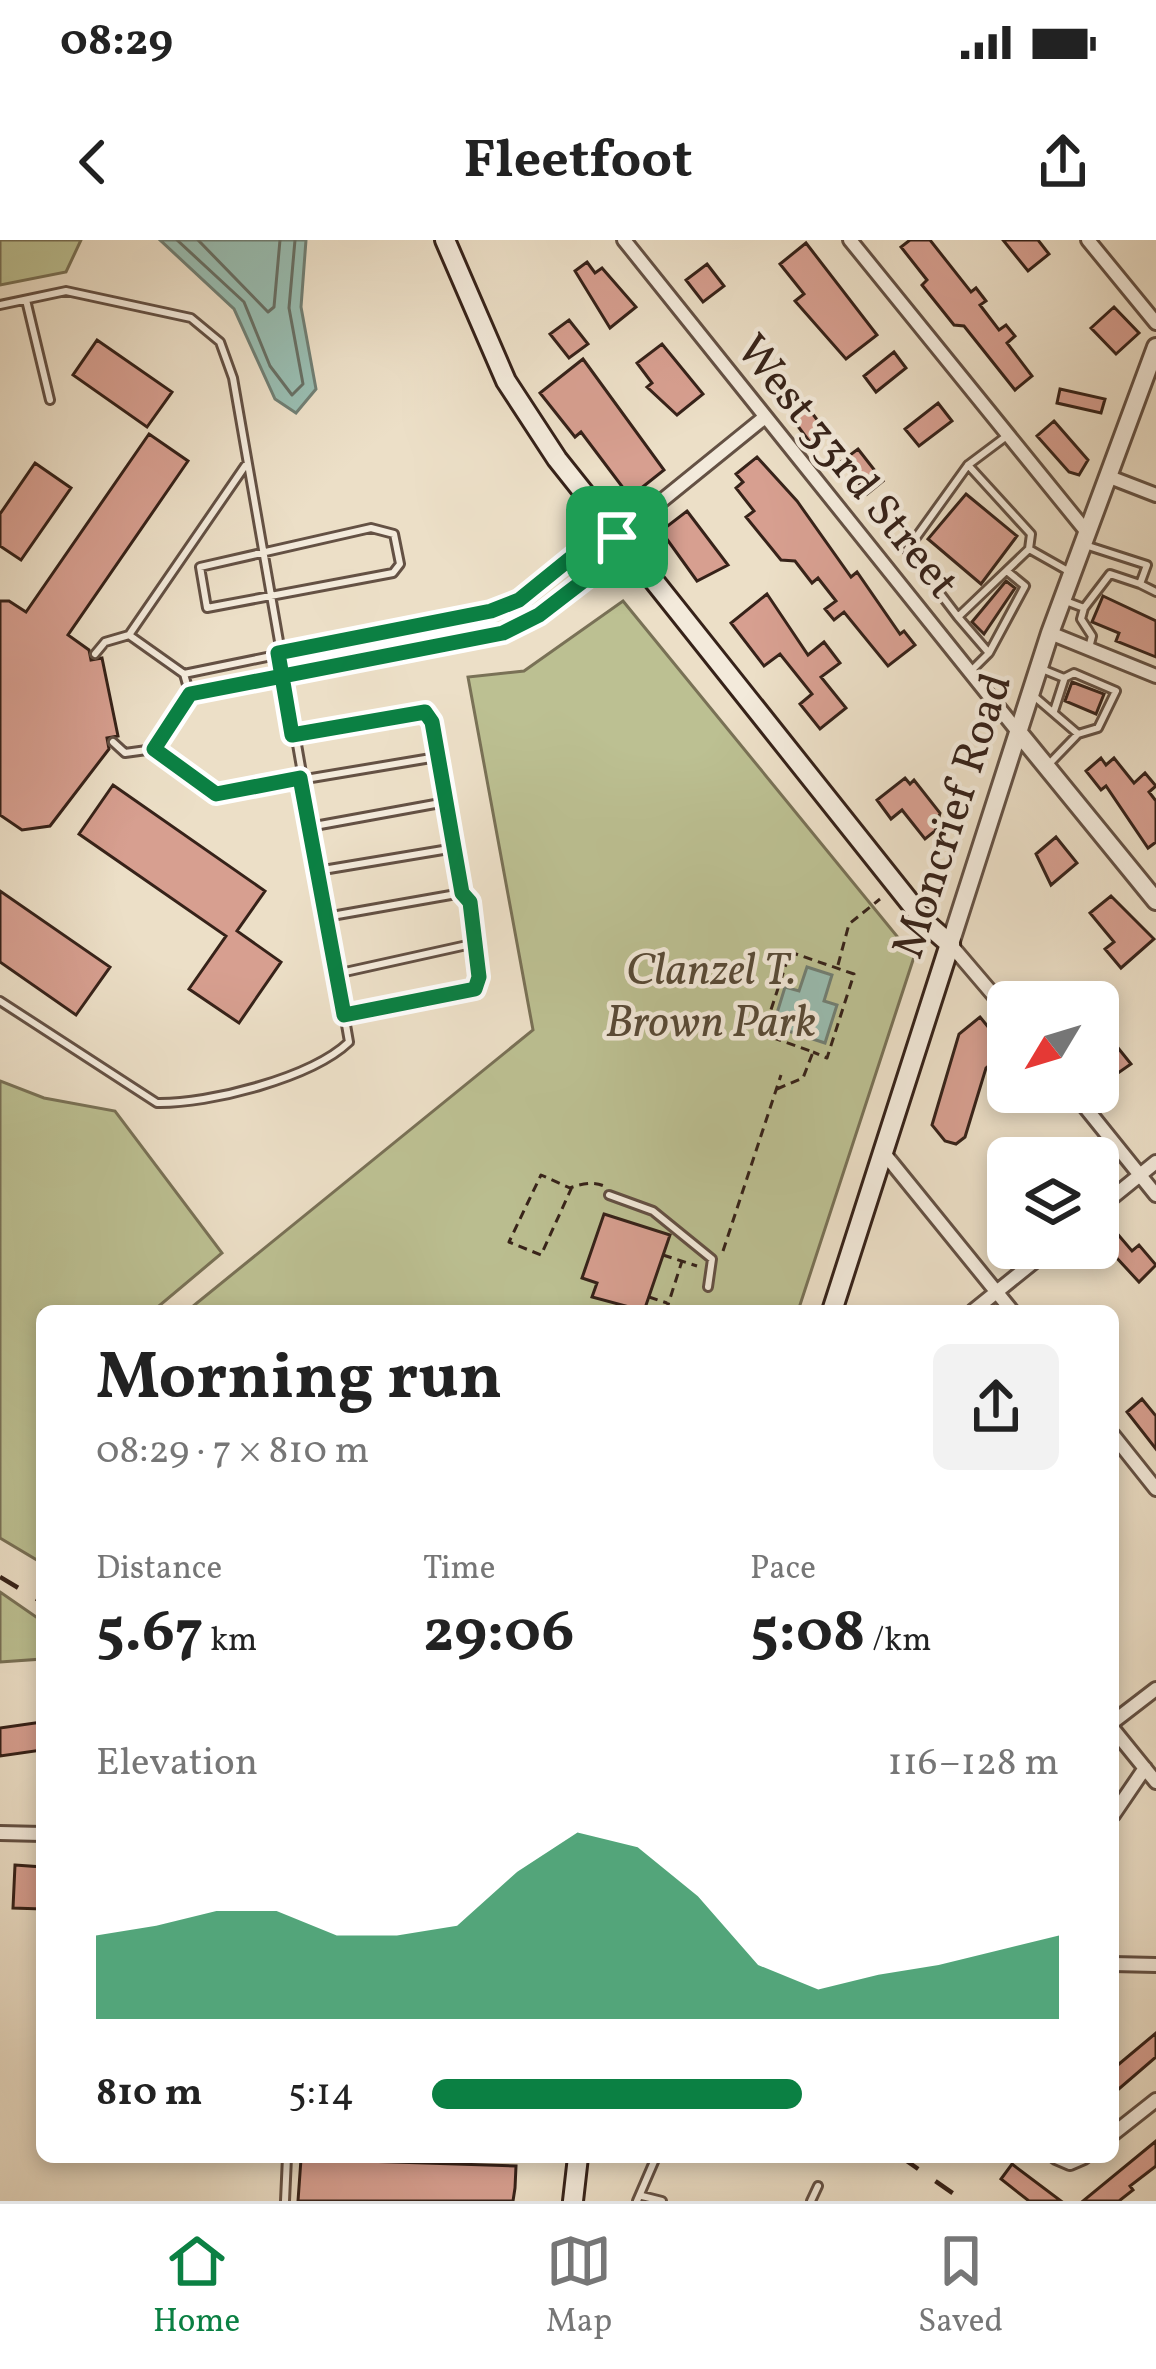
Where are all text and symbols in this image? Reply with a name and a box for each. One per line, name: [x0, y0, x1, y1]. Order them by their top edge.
text: 08:29: [60, 11, 173, 74]
text: Fleetfoot: [463, 125, 693, 200]
icon: back: [60, 129, 126, 195]
icon: share: [1030, 129, 1096, 195]
street label: West 33rd Street: [719, 322, 972, 614]
pin: [566, 486, 668, 588]
icon: arrive: [584, 504, 650, 570]
street label: Moncrief Road: [879, 666, 1030, 967]
park label: Clanzel T. Brown Park: [606, 941, 816, 1056]
north arrow: [987, 981, 1119, 1113]
map controls: [987, 981, 1119, 1269]
button: layers: [987, 1137, 1119, 1269]
text: Morning run: [96, 1334, 502, 1426]
button: share: [933, 1344, 1059, 1470]
text: 08:29 · 7 × 810 m: [96, 1425, 369, 1479]
text: Distance: [96, 1547, 222, 1593]
text: Time: [423, 1547, 495, 1593]
text: Pace: [750, 1547, 816, 1593]
text: 5.67: [96, 1593, 204, 1676]
text: 29:06: [423, 1593, 574, 1676]
text: 5:08: [750, 1593, 866, 1676]
text: km: [204, 1619, 257, 1665]
text: /km: [866, 1619, 931, 1665]
text: Elevation: [96, 1737, 258, 1791]
text: 116–128 m: [888, 1737, 1059, 1791]
text: 810 m: [96, 2067, 202, 2121]
text: 5:14: [288, 2067, 354, 2121]
tab: Home: [153, 2228, 240, 2346]
tab: Map: [546, 2228, 612, 2346]
tab: Saved: [918, 2228, 1003, 2346]

